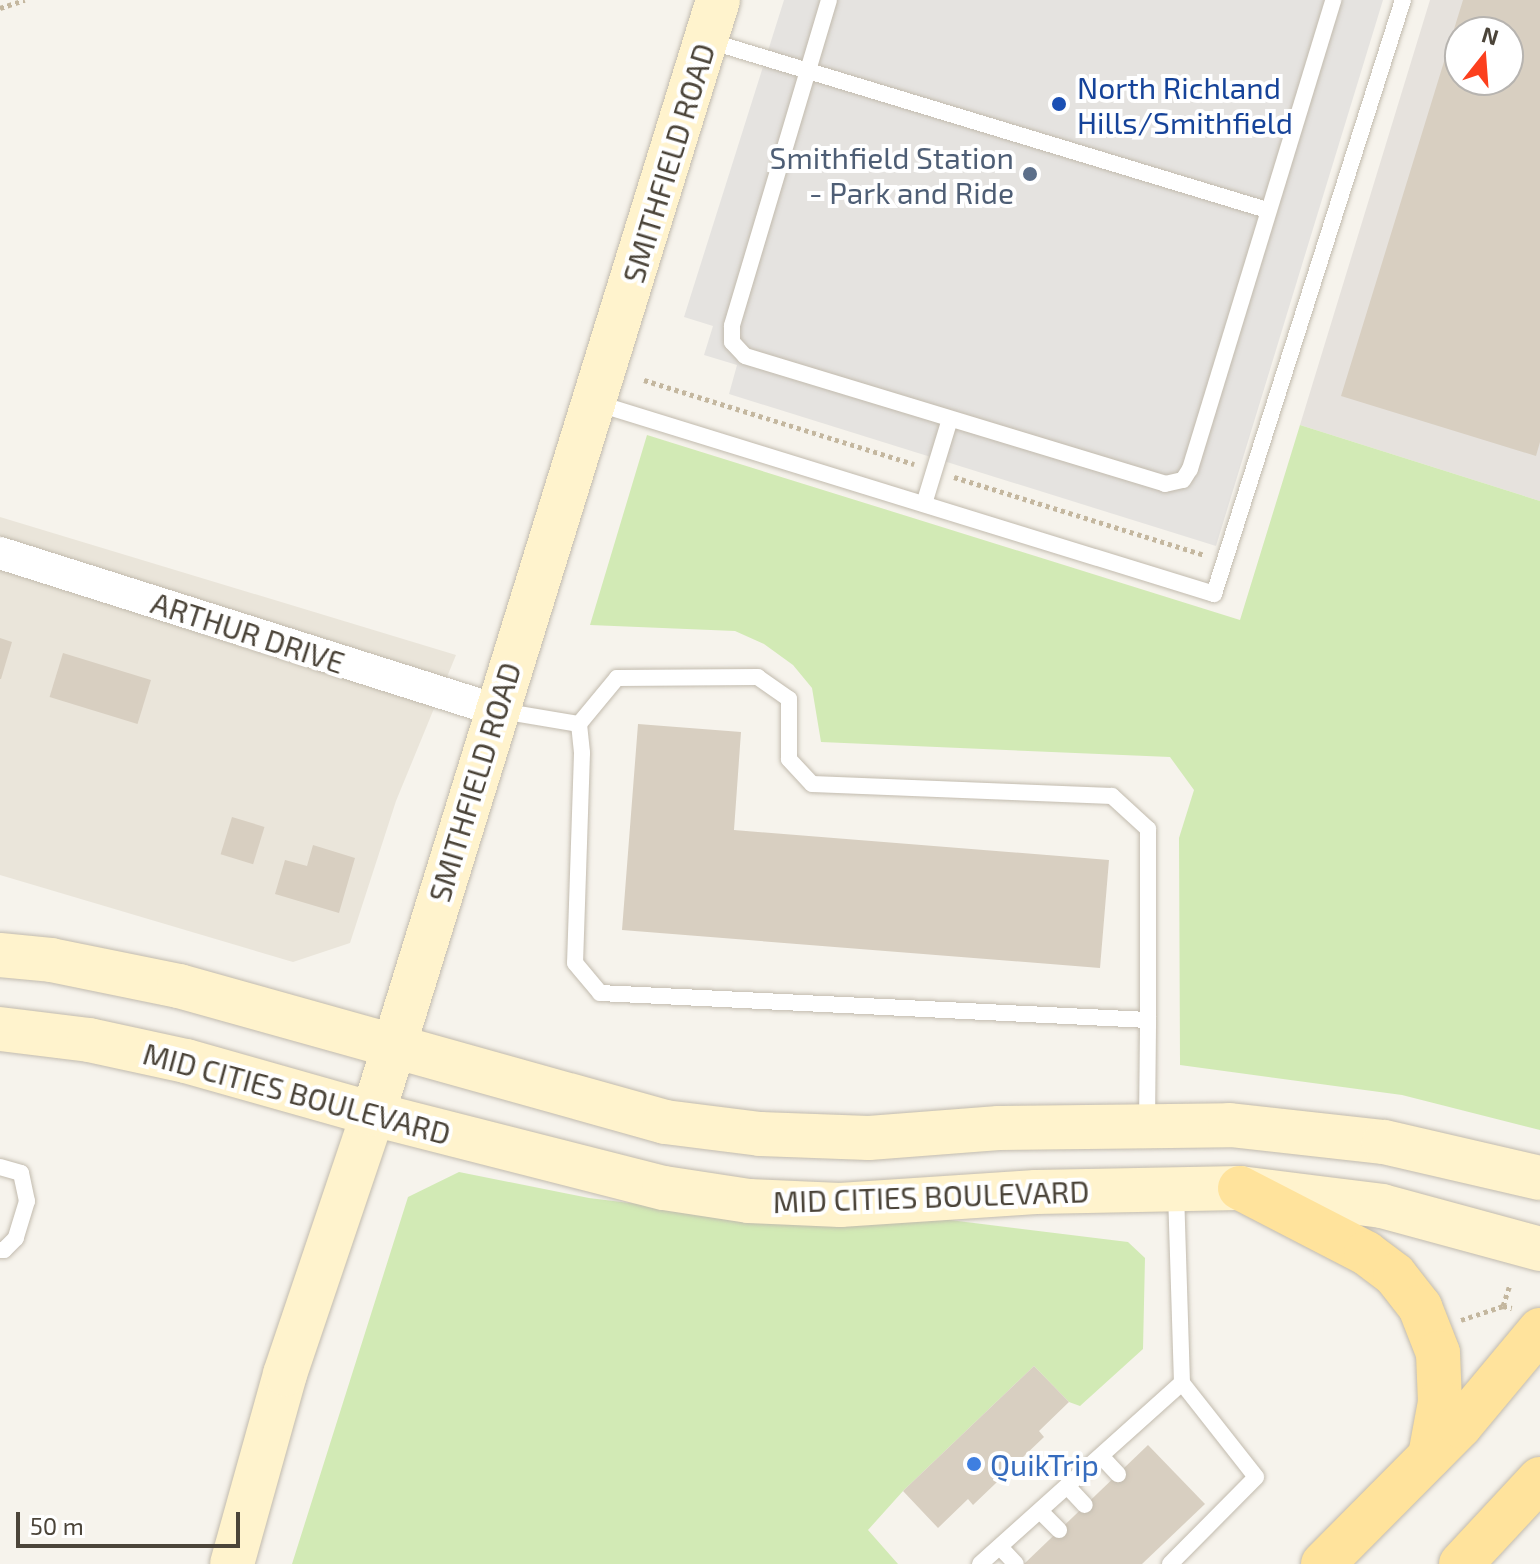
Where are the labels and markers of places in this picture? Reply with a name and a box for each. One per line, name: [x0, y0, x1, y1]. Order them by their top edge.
place label: North Richland Hills/Smithfield: [1077, 69, 1293, 140]
marker: North Richland Hills/Smithfield: [1048, 93, 1070, 115]
place label: Smithfield Station - Park and Ride: [770, 139, 1014, 210]
marker: Smithfield Station - Park and Ride: [1021, 165, 1039, 183]
place label: QuikTrip: [990, 1446, 1099, 1482]
marker: QuikTrip: [965, 1455, 983, 1473]

